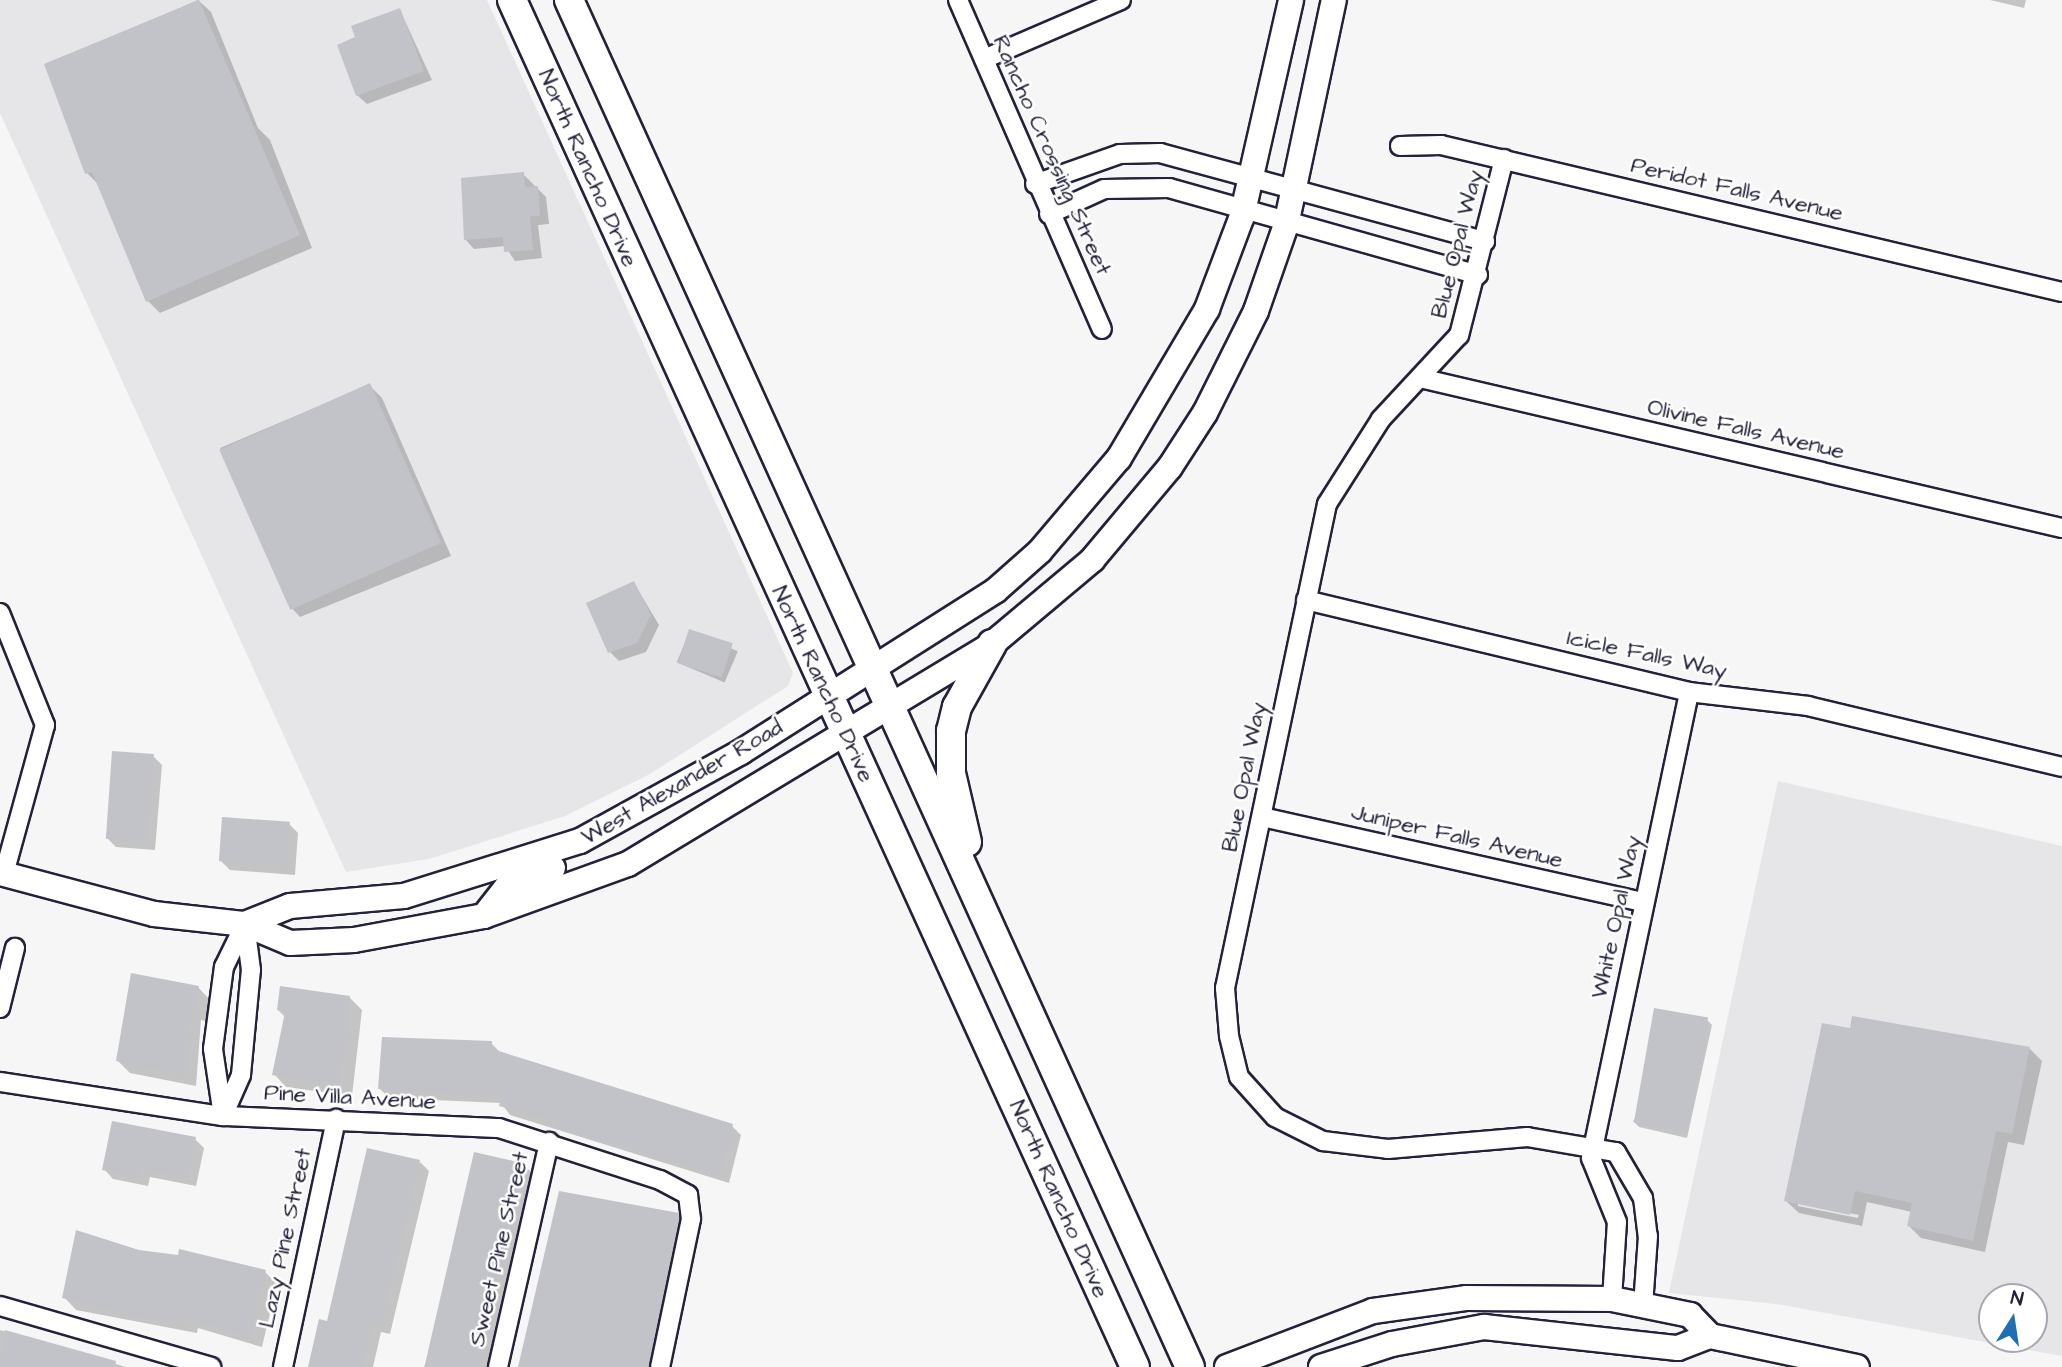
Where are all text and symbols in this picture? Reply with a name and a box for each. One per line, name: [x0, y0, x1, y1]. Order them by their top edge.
street label: Rancho Crossing Street: [987, 31, 1117, 279]
street label: North Rancho Drive: [532, 65, 644, 271]
street label: Peridot Falls Avenue: [1628, 151, 1846, 227]
street label: Blue Opal Way: [1425, 167, 1489, 321]
street label: Olivine Falls Avenue: [1645, 393, 1847, 465]
street label: North Rancho Drive: [765, 582, 881, 786]
street label: Icicle Falls Way: [1564, 624, 1730, 684]
street label: Blue Opal Way: [1216, 700, 1272, 854]
street label: West Alexander Road: [576, 713, 788, 851]
street label: Juniper Falls Avenue: [1349, 798, 1565, 874]
street label: White Opal Way: [1585, 833, 1647, 1001]
street label: Pine Villa Avenue: [263, 1079, 437, 1115]
street label: North Rancho Drive: [1003, 1096, 1115, 1302]
street label: Lazy Pine Street: [252, 1146, 318, 1330]
street label: Sweet Pine Street: [463, 1149, 535, 1349]
north arrow: [1978, 1283, 2048, 1353]
text: N: [2008, 1284, 2026, 1313]

